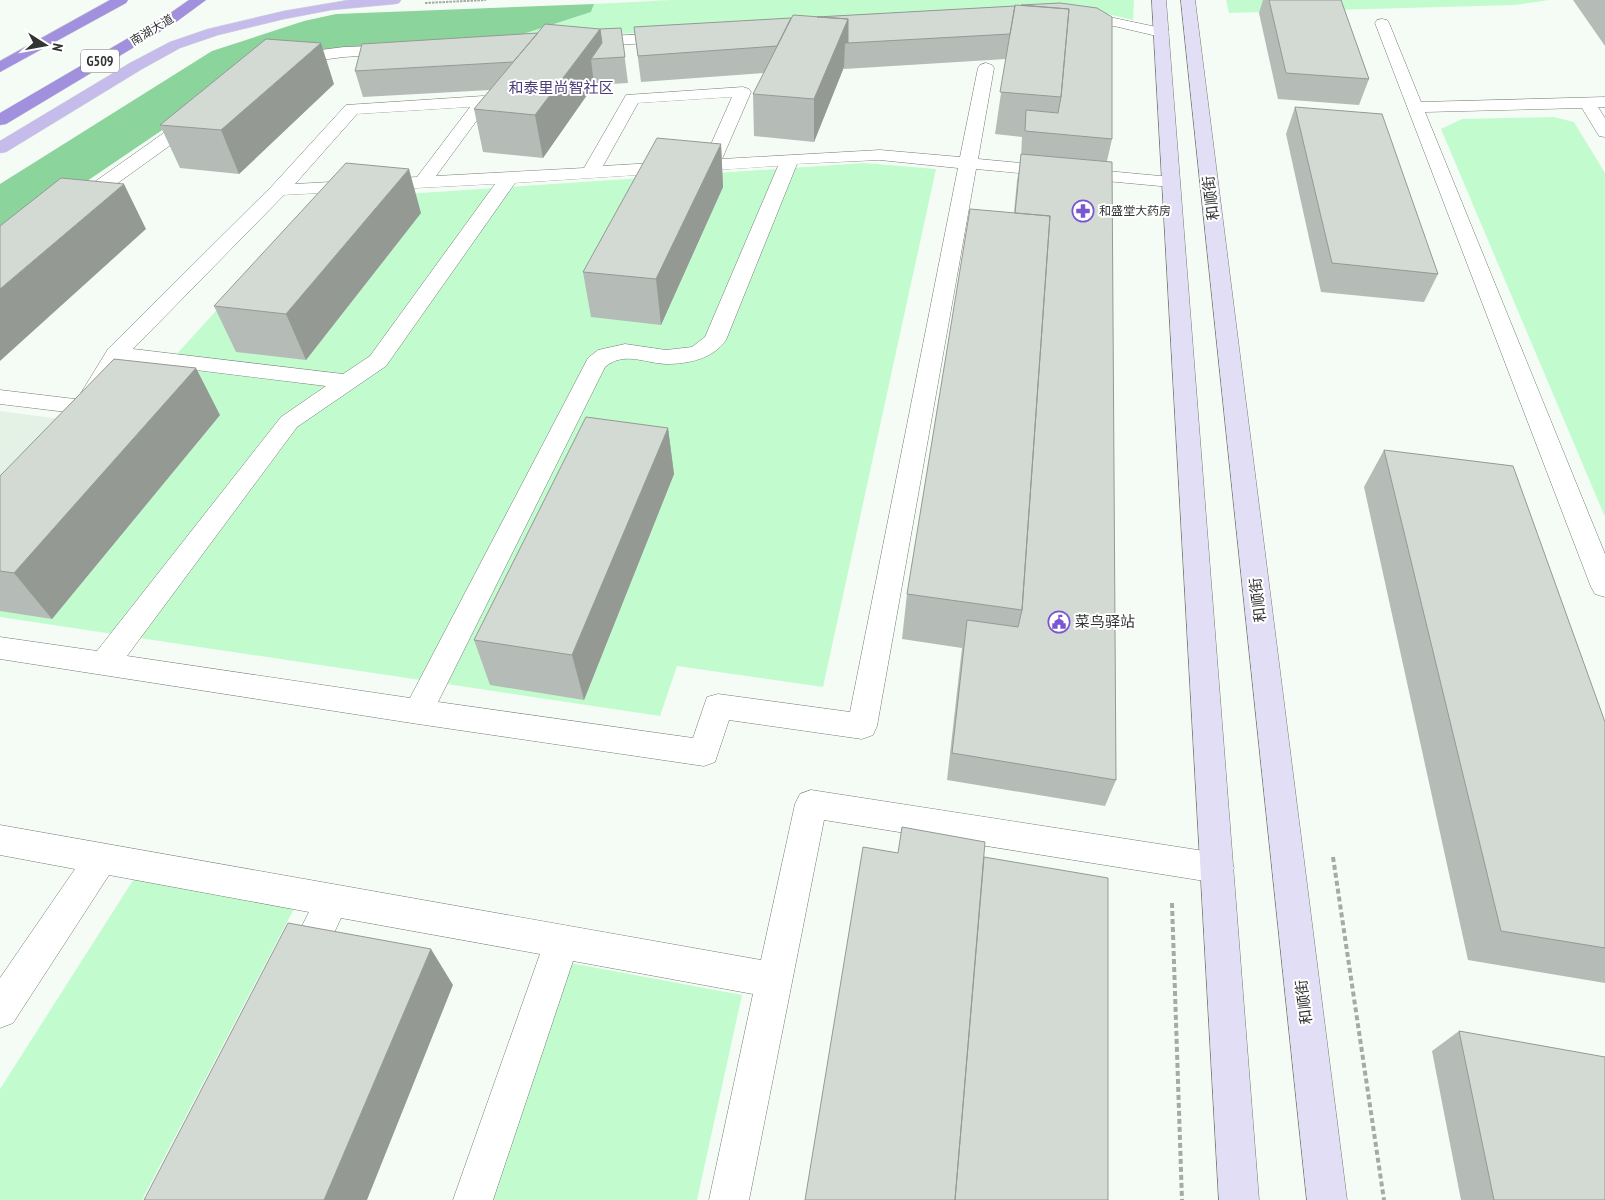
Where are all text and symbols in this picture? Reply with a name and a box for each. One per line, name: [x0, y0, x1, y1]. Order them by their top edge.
street label: 南湖大道: [127, 11, 176, 48]
north arrow: [20, 20, 70, 70]
text: N: [48, 42, 67, 53]
road number: G509: [81, 49, 119, 72]
district label: 和泰里尚智社区: [508, 78, 614, 97]
street label: 和顺街: [1198, 175, 1223, 222]
pharmacy icon: 和盛堂大药房: [1071, 199, 1095, 223]
place label: 和盛堂大药房: [1099, 203, 1171, 218]
street label: 和顺街: [1245, 577, 1270, 624]
public building icon: 菜鸟驿站: [1047, 610, 1071, 634]
place label: 菜鸟驿站: [1075, 612, 1135, 631]
street label: 和顺街: [1291, 979, 1316, 1026]

